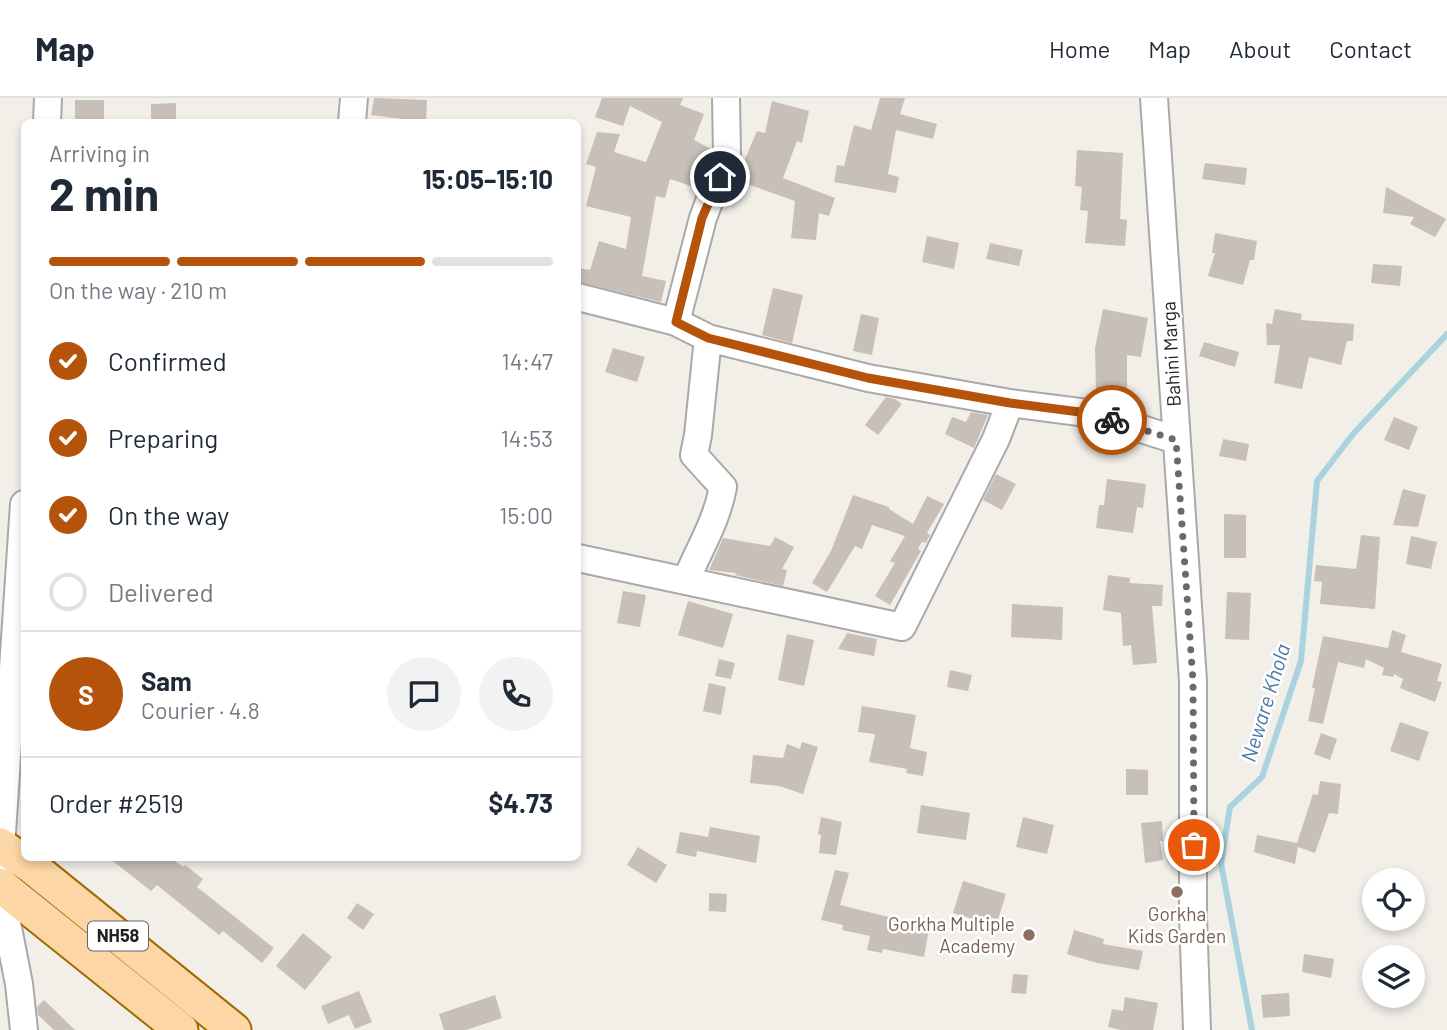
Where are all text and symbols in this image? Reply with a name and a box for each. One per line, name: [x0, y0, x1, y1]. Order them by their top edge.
text: Map: [35, 28, 95, 68]
text: Home: [1049, 34, 1110, 63]
text: Map: [1148, 34, 1191, 63]
text: About: [1229, 34, 1291, 63]
text: Contact: [1329, 34, 1412, 63]
text: Arriving in: [49, 139, 150, 167]
pin: [690, 147, 750, 207]
icon: home: [701, 158, 739, 196]
text: 15:05–15:10: [422, 163, 553, 194]
text: 2 min: [49, 165, 159, 220]
text: On the way · 210 m: [49, 276, 227, 304]
street label: Bahini Marga: [1156, 301, 1185, 407]
icon: check: [49, 342, 87, 380]
text: Confirmed: [108, 345, 227, 376]
text: 14:47: [502, 347, 553, 375]
courier: [1077, 385, 1147, 455]
icon: bike: [1093, 401, 1131, 439]
icon: check: [49, 419, 87, 457]
text: Preparing: [108, 422, 218, 453]
text: 14:53: [501, 424, 553, 452]
icon: check: [49, 496, 87, 534]
text: On the way: [108, 499, 229, 530]
text: 15:00: [499, 501, 553, 529]
text: Delivered: [108, 576, 214, 607]
water label: Neware Khola: [1235, 641, 1294, 765]
button: chat: [387, 657, 461, 731]
button: phone: [479, 657, 553, 731]
text: Sam: [141, 665, 192, 696]
text: S: [78, 679, 94, 710]
text: Courier · 4.8: [141, 696, 260, 724]
text: Order #2519: [49, 787, 184, 818]
text: $4.73: [488, 787, 553, 818]
pin: [1164, 815, 1224, 875]
icon: bag: [1175, 826, 1213, 864]
map controls: [1362, 868, 1425, 1008]
button: locate: [1362, 868, 1425, 931]
marker: Gorkha Kids Garden: [1169, 884, 1185, 900]
place label: Gorkha Kids Garden: [1128, 902, 1226, 947]
place label: Gorkha Multiple Academy: [888, 912, 1015, 957]
road number: NH58: [88, 922, 148, 950]
marker: Gorkha Multiple Academy: [1021, 927, 1037, 943]
button: layers: [1362, 945, 1425, 1008]

